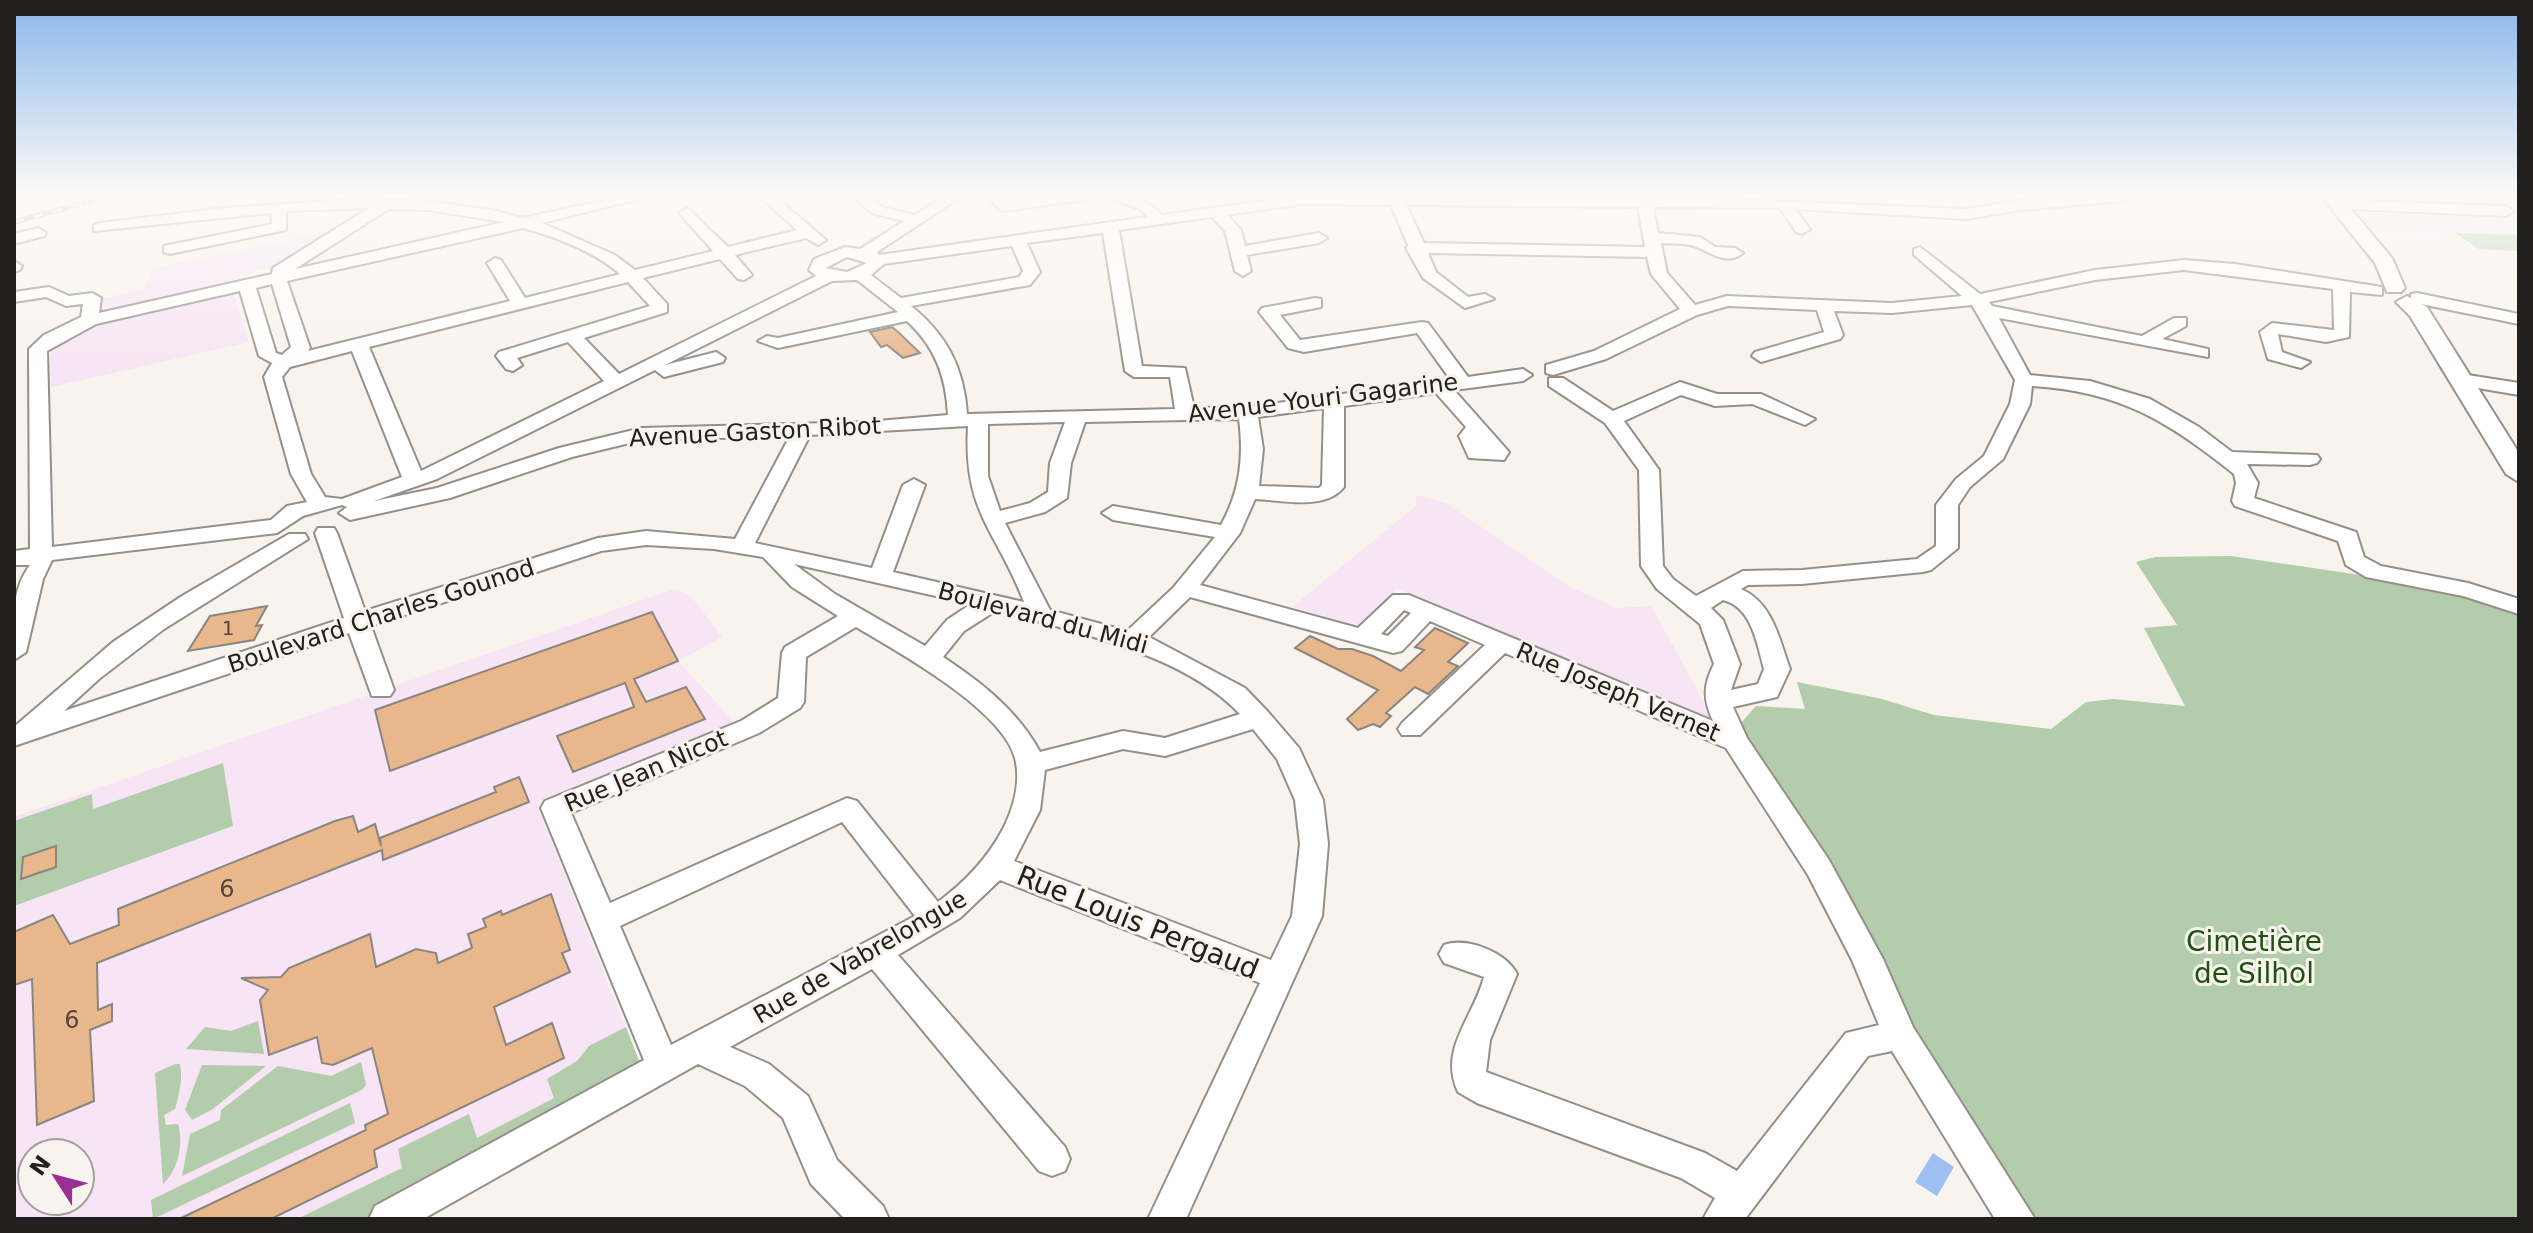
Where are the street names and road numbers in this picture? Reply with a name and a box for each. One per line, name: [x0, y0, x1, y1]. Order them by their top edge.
street label: Avenue Youri Gagarine: [1186, 368, 1460, 428]
street label: Avenue Gaston Ribot: [628, 411, 882, 453]
street label: Boulevard Charles Gounod: [224, 553, 538, 679]
street label: Boulevard du Midi: [935, 576, 1151, 660]
street label: Rue Joseph Vernet: [1512, 636, 1724, 748]
street label: Rue Jean Nicot: [560, 724, 732, 818]
street label: Rue Louis Pergaud: [1012, 859, 1264, 986]
street label: Rue de Vabrelongue: [749, 885, 971, 1029]

